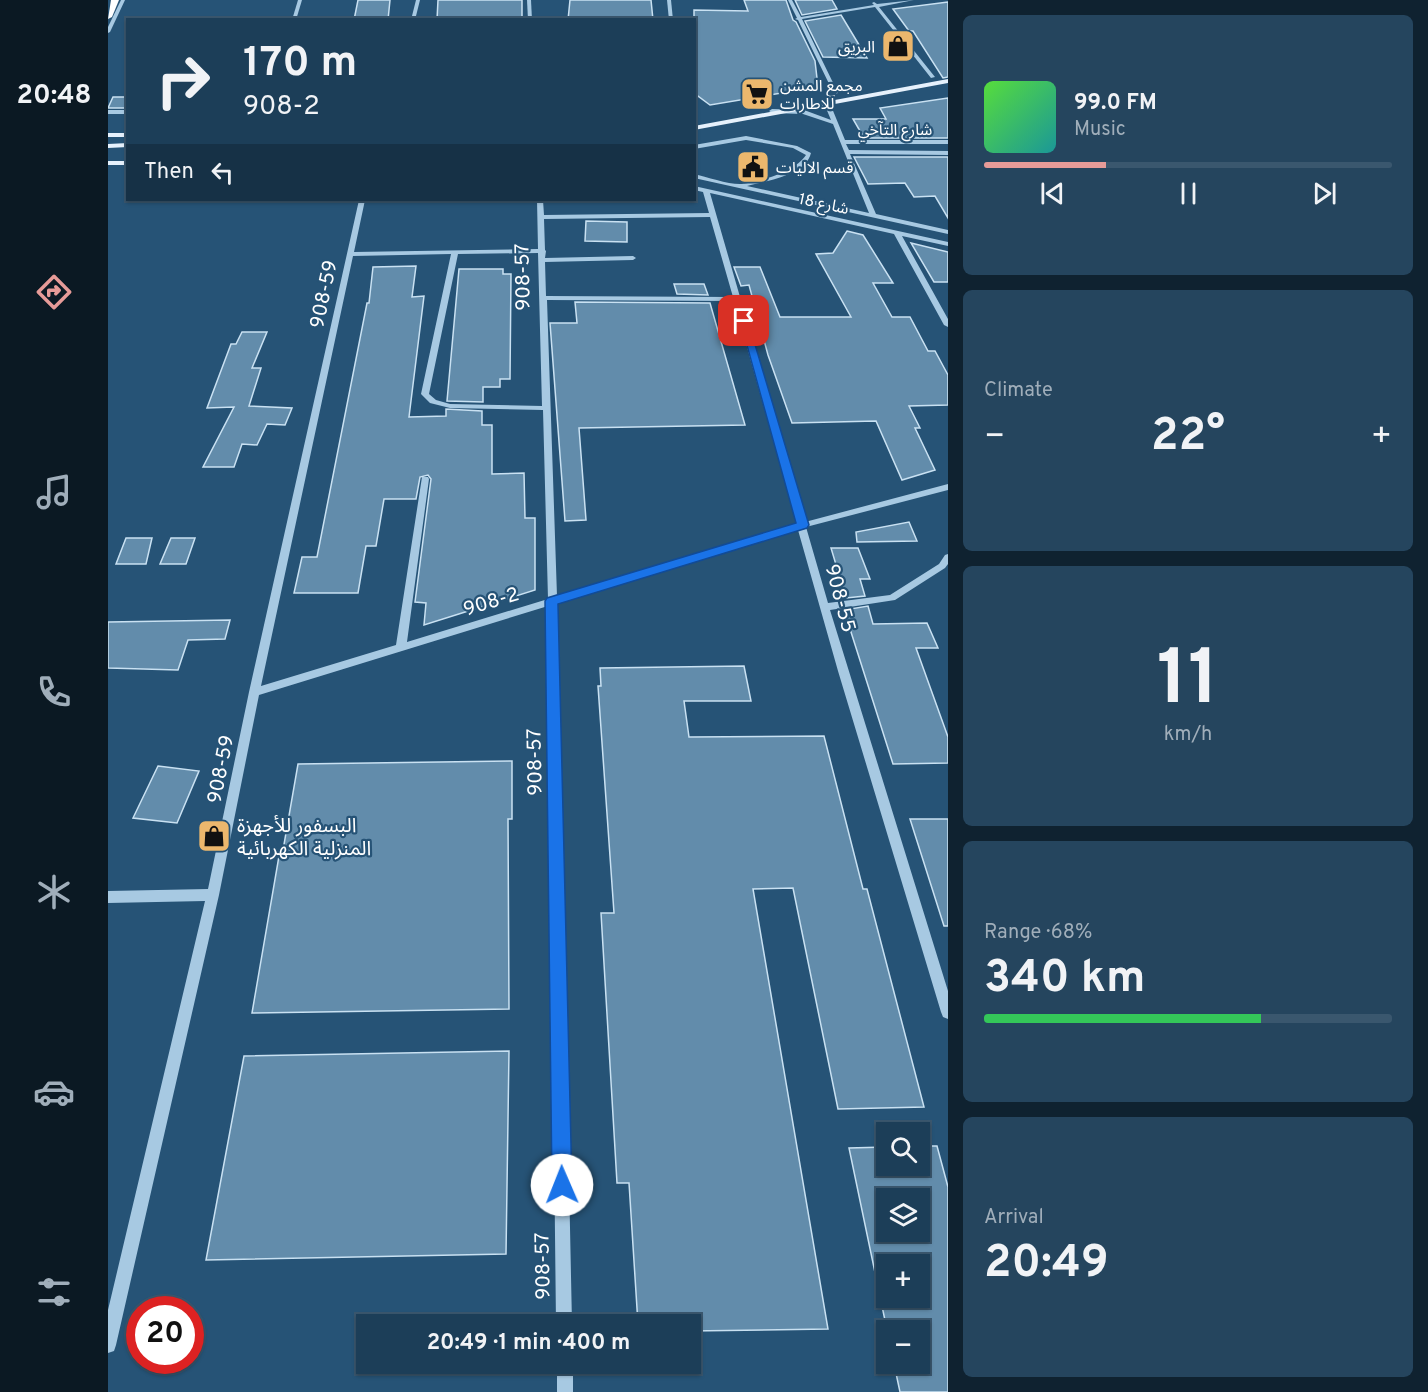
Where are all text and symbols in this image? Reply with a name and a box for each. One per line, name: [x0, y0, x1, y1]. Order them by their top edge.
shop icon: البريق: [880, 28, 916, 64]
text: 170 m: [243, 38, 357, 91]
place label: البريق: [838, 38, 875, 58]
icon: right: [144, 42, 222, 120]
supermarket icon: مجمع المشن للاطارات: [739, 76, 775, 112]
place label: مجمع المشن للاطارات: [780, 77, 863, 115]
text: 20:48: [16, 79, 92, 113]
text: 908-2: [243, 90, 320, 124]
text: 99.0 FM: [1074, 90, 1157, 117]
text: Music: [1074, 117, 1126, 143]
street label: شارع التآخي: [858, 121, 932, 142]
public building icon: قسم الاليات: [735, 149, 771, 185]
icon: left: [206, 156, 239, 189]
text: Then: [144, 159, 194, 186]
place label: قسم الاليات: [776, 159, 853, 180]
icon: previous: [1036, 177, 1069, 210]
icon: pause: [1172, 177, 1205, 210]
icon: next: [1308, 177, 1341, 210]
street label: شارع 18: [796, 190, 850, 221]
street label: 908-57: [510, 243, 538, 311]
street label: 908-59: [305, 258, 345, 331]
icon: directions: [33, 271, 75, 313]
pin: [718, 295, 769, 346]
icon: arrive: [727, 304, 760, 337]
text: Climate: [984, 378, 1053, 404]
text: 22°: [1151, 409, 1225, 466]
text: −: [984, 417, 1005, 459]
text: +: [1371, 417, 1392, 459]
icon: music: [33, 471, 75, 513]
street label: 908-55: [818, 562, 861, 635]
street label: 908-2: [461, 582, 523, 624]
text: 11: [1157, 633, 1219, 732]
icon: phone: [33, 671, 75, 713]
text: km/h: [1164, 722, 1212, 748]
street label: 908-57: [522, 728, 550, 796]
street label: 908-59: [203, 733, 241, 806]
place label: البسفور للأجهزة المنزلية الكهربائية: [237, 814, 371, 863]
shop icon: البسفور للأجهزة المنزلية الكهربائية: [196, 818, 232, 854]
icon: climate: [33, 871, 75, 913]
text: Range · 68%: [984, 920, 1092, 946]
text: 340 km: [984, 951, 1145, 1008]
icon: car: [33, 1071, 75, 1113]
map controls: [876, 1122, 930, 1374]
button: search: [876, 1122, 930, 1176]
position arrow: [530, 1153, 594, 1217]
button: layers: [876, 1188, 930, 1242]
text: Arrival: [984, 1205, 1044, 1231]
street label: 908-57: [530, 1232, 558, 1300]
text: 20:49: [984, 1236, 1109, 1293]
button: +: [876, 1254, 930, 1308]
icon: filters: [33, 1271, 75, 1313]
speed limit sign: 20: [126, 1296, 204, 1374]
button: −: [876, 1320, 930, 1374]
text: 20:49 · 1 min · 400 m: [427, 1330, 630, 1357]

